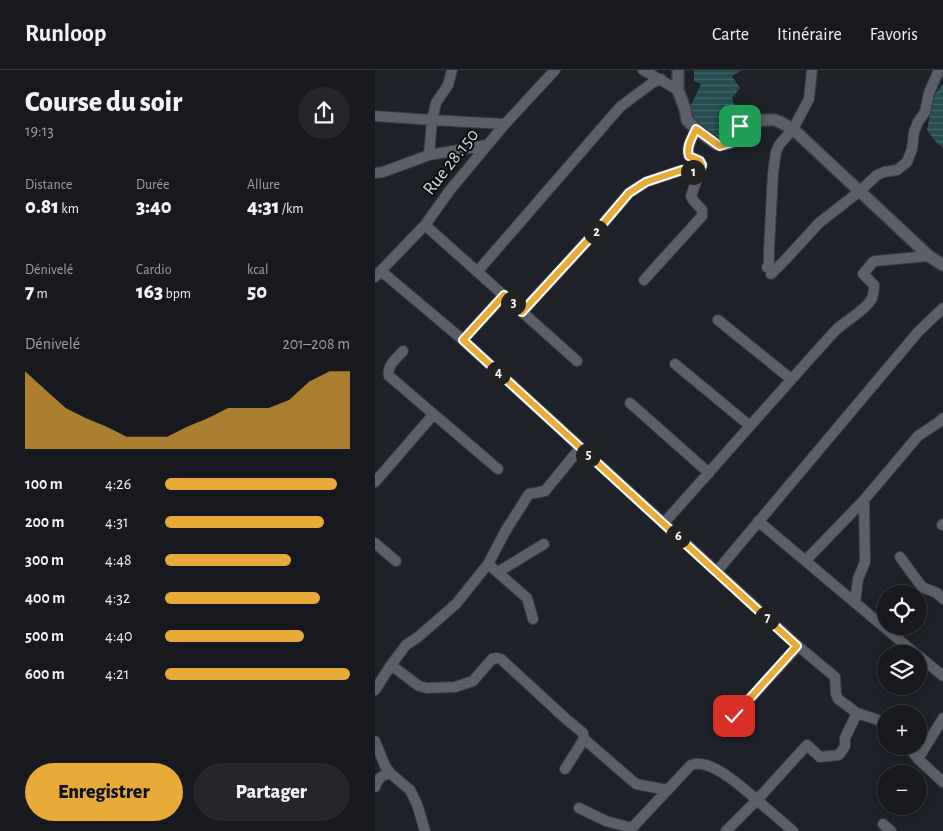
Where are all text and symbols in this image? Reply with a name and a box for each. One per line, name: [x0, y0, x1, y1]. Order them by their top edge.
text: Runloop: [25, 22, 106, 46]
text: Carte: [712, 26, 749, 44]
text: Itinéraire: [777, 26, 842, 44]
text: Favoris: [870, 26, 918, 44]
button: share: [298, 87, 350, 139]
text: Course du soir: [25, 89, 182, 117]
pin: [719, 105, 761, 147]
icon: arrive: [726, 112, 754, 140]
text: 19:13: [25, 123, 54, 139]
street label: Rue 28.150: [419, 125, 483, 199]
pin: 1: [681, 160, 705, 184]
text: 1: [691, 165, 696, 179]
text: Distance: [25, 178, 72, 192]
text: Durée: [136, 178, 169, 192]
text: Allure: [247, 178, 280, 192]
text: 0.81: [25, 196, 59, 217]
text: 3:40: [136, 196, 172, 217]
text: 4:31: [247, 196, 280, 217]
text: km: [59, 202, 79, 216]
text: /km: [280, 202, 303, 216]
pin: 2: [583, 220, 609, 244]
text: 2: [593, 225, 600, 239]
text: Dénivelé: [25, 263, 73, 277]
text: Cardio: [136, 263, 172, 277]
text: kcal: [247, 263, 268, 277]
text: 7: [25, 281, 34, 302]
text: 163: [136, 281, 163, 302]
text: 50: [247, 281, 267, 302]
text: m: [34, 287, 48, 301]
text: bpm: [163, 287, 191, 301]
pin: 3: [501, 290, 525, 316]
text: 3: [510, 296, 517, 310]
text: Dénivelé: [25, 336, 80, 352]
text: 201–208 m: [282, 336, 350, 352]
pin: 4: [485, 360, 511, 386]
text: 4: [495, 366, 502, 380]
pin: 5: [575, 442, 601, 468]
text: 5: [585, 448, 592, 462]
text: 100 m: [25, 476, 63, 492]
text: 4:26: [105, 476, 131, 492]
text: 200 m: [25, 514, 65, 530]
text: 4:31: [105, 514, 128, 530]
pin: 6: [665, 524, 691, 548]
text: 6: [675, 529, 682, 543]
text: 300 m: [25, 552, 64, 568]
text: 4:48: [105, 552, 132, 568]
map controls: [877, 585, 927, 815]
button: locate: [877, 585, 927, 635]
text: 400 m: [25, 590, 65, 606]
text: 4:32: [105, 590, 130, 606]
pin: 7: [755, 606, 779, 630]
text: 7: [764, 611, 771, 625]
text: 500 m: [25, 628, 64, 644]
text: 4:40: [105, 628, 133, 644]
button: layers: [877, 645, 927, 695]
text: 600 m: [25, 666, 65, 682]
text: 4:21: [105, 666, 129, 682]
pin: [713, 695, 755, 737]
icon: check: [720, 702, 748, 730]
button: +: [877, 705, 927, 755]
button: Enregistrer: [25, 763, 183, 821]
button: Partager: [193, 763, 350, 821]
button: −: [877, 765, 927, 815]

